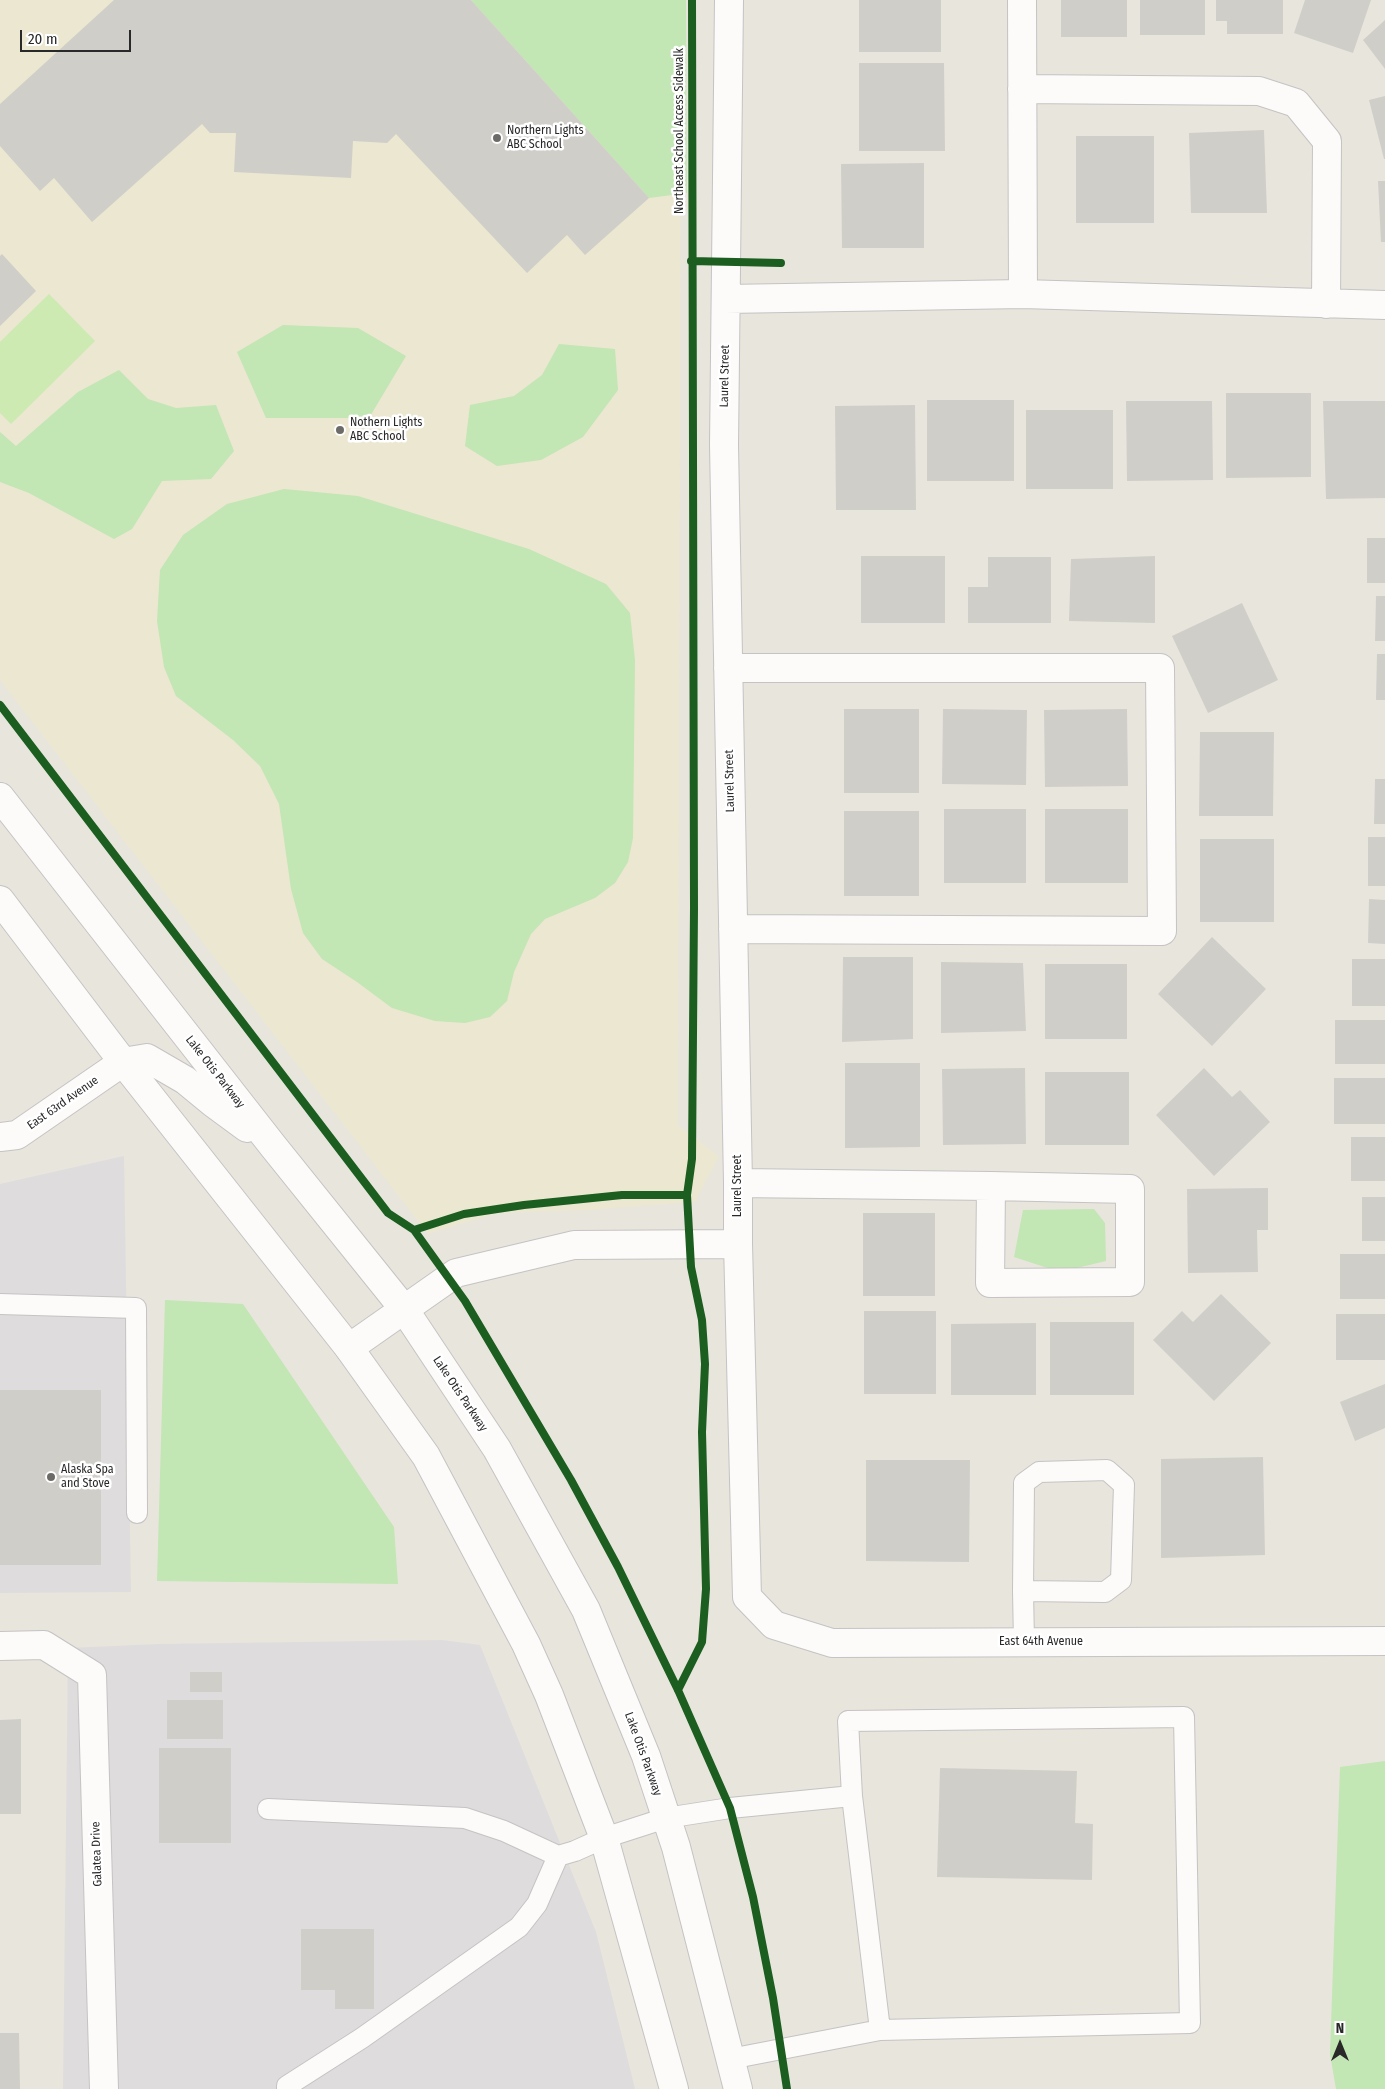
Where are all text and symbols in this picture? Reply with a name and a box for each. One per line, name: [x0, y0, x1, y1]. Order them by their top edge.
scale bar: [22, 20, 134, 52]
text: 20 m: [28, 30, 58, 48]
street label: Northeast School Access Sidewalk: [673, 48, 687, 214]
place label: Northern Lights ABC School: [507, 124, 584, 152]
marker: Northern Lights ABC School: [491, 132, 503, 144]
street label: Laurel Street: [717, 345, 733, 407]
place label: Nothern Lights ABC School: [350, 416, 422, 444]
marker: Nothern Lights ABC School: [334, 424, 346, 436]
street label: Laurel Street: [722, 750, 738, 812]
street label: Lake Otis Parkway: [182, 1033, 248, 1111]
street label: East 63rd Avenue: [25, 1073, 101, 1133]
street label: Laurel Street: [731, 1155, 745, 1217]
street label: Lake Otis Parkway: [429, 1354, 491, 1434]
place label: Alaska Spa and Stove: [61, 1463, 114, 1491]
marker: Alaska Spa and Stove: [45, 1471, 57, 1483]
street label: East 64th Avenue: [999, 1635, 1083, 1649]
street label: Lake Otis Parkway: [621, 1710, 665, 1798]
street label: Galatea Drive: [89, 1821, 105, 1887]
north arrow: [1315, 2019, 1365, 2069]
text: N: [1336, 2020, 1344, 2037]

